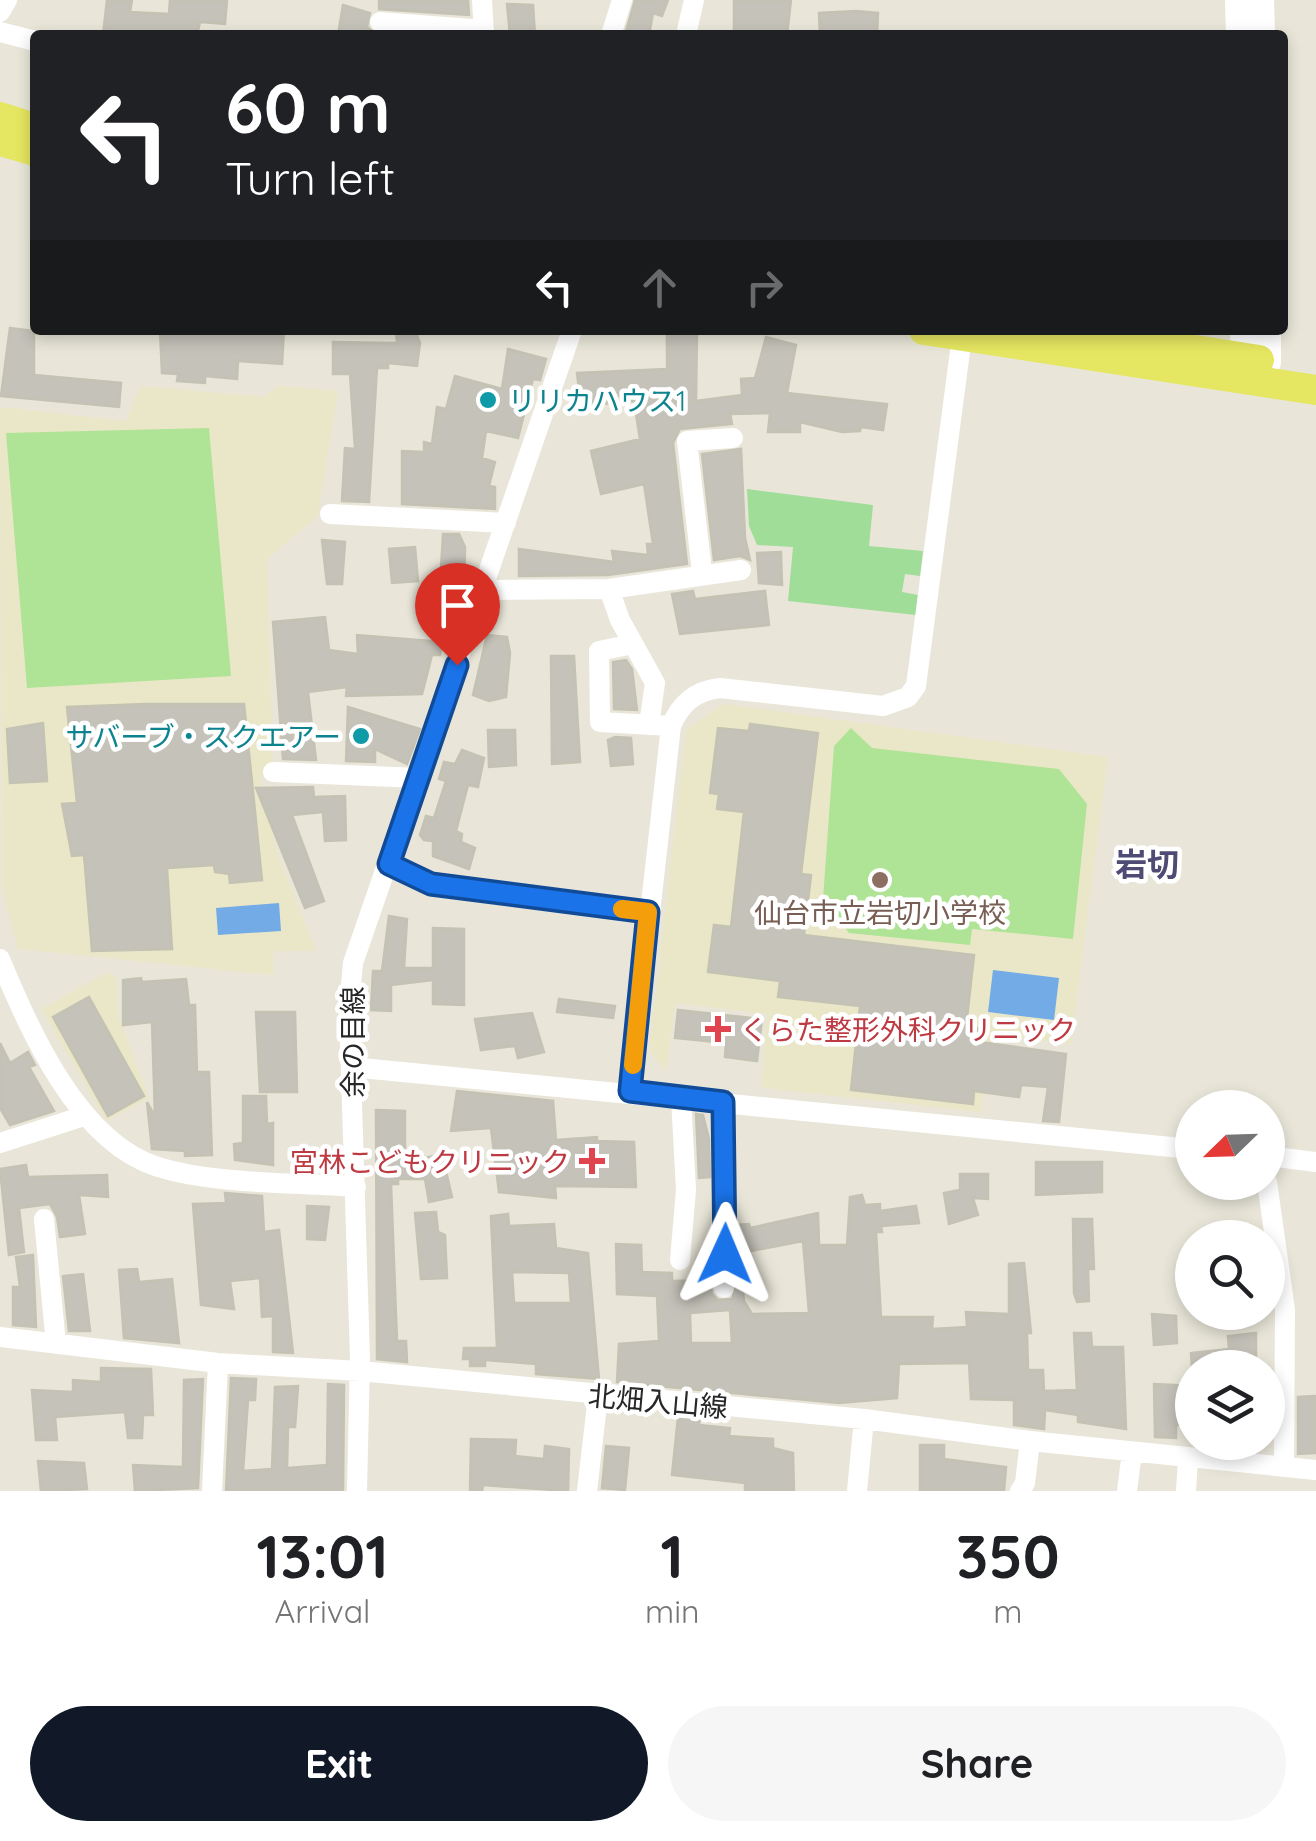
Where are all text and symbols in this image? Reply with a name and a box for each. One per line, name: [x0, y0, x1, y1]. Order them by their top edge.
text: 60 m: [225, 63, 391, 151]
icon: left: [60, 70, 190, 200]
text: Turn left: [225, 150, 395, 206]
icon: left: [527, 260, 582, 315]
icon: ahead: [632, 260, 687, 315]
icon: right: [737, 260, 792, 315]
place label: リリカハウス1: [508, 383, 686, 418]
marker: リリカハウス1: [477, 389, 499, 411]
pin: [415, 563, 500, 666]
icon: arrive: [430, 578, 485, 633]
place label: サバーブ・スクエアー: [65, 719, 341, 754]
marker: サバーブ・スクエアー: [350, 725, 372, 747]
district label: 岩切: [1115, 844, 1179, 884]
marker: 仙台市立岩切小学校: [869, 869, 891, 891]
place label: 仙台市立岩切小学校: [754, 895, 1006, 930]
street label: 余の目線: [335, 986, 370, 1098]
place label: くらた整形外科クリニック: [740, 1012, 1076, 1047]
marker: くらた整形外科クリニック: [705, 1016, 731, 1042]
north arrow: [1175, 1090, 1285, 1200]
map controls: [1175, 1090, 1285, 1460]
place label: 宮林こどもクリニック: [290, 1144, 570, 1179]
marker: 宮林こどもクリニック: [579, 1148, 605, 1174]
position arrow: [673, 1202, 777, 1306]
button: search: [1175, 1220, 1285, 1330]
button: layers: [1175, 1350, 1285, 1460]
street label: 北畑入山線: [587, 1377, 729, 1425]
text: 13:01: [256, 1518, 389, 1593]
text: 1: [661, 1518, 684, 1593]
text: 350: [956, 1518, 1060, 1593]
text: Arrival: [275, 1591, 370, 1631]
text: min: [645, 1591, 700, 1631]
text: m: [993, 1591, 1022, 1631]
button: Exit: [30, 1706, 648, 1821]
button: Share: [668, 1706, 1286, 1821]

